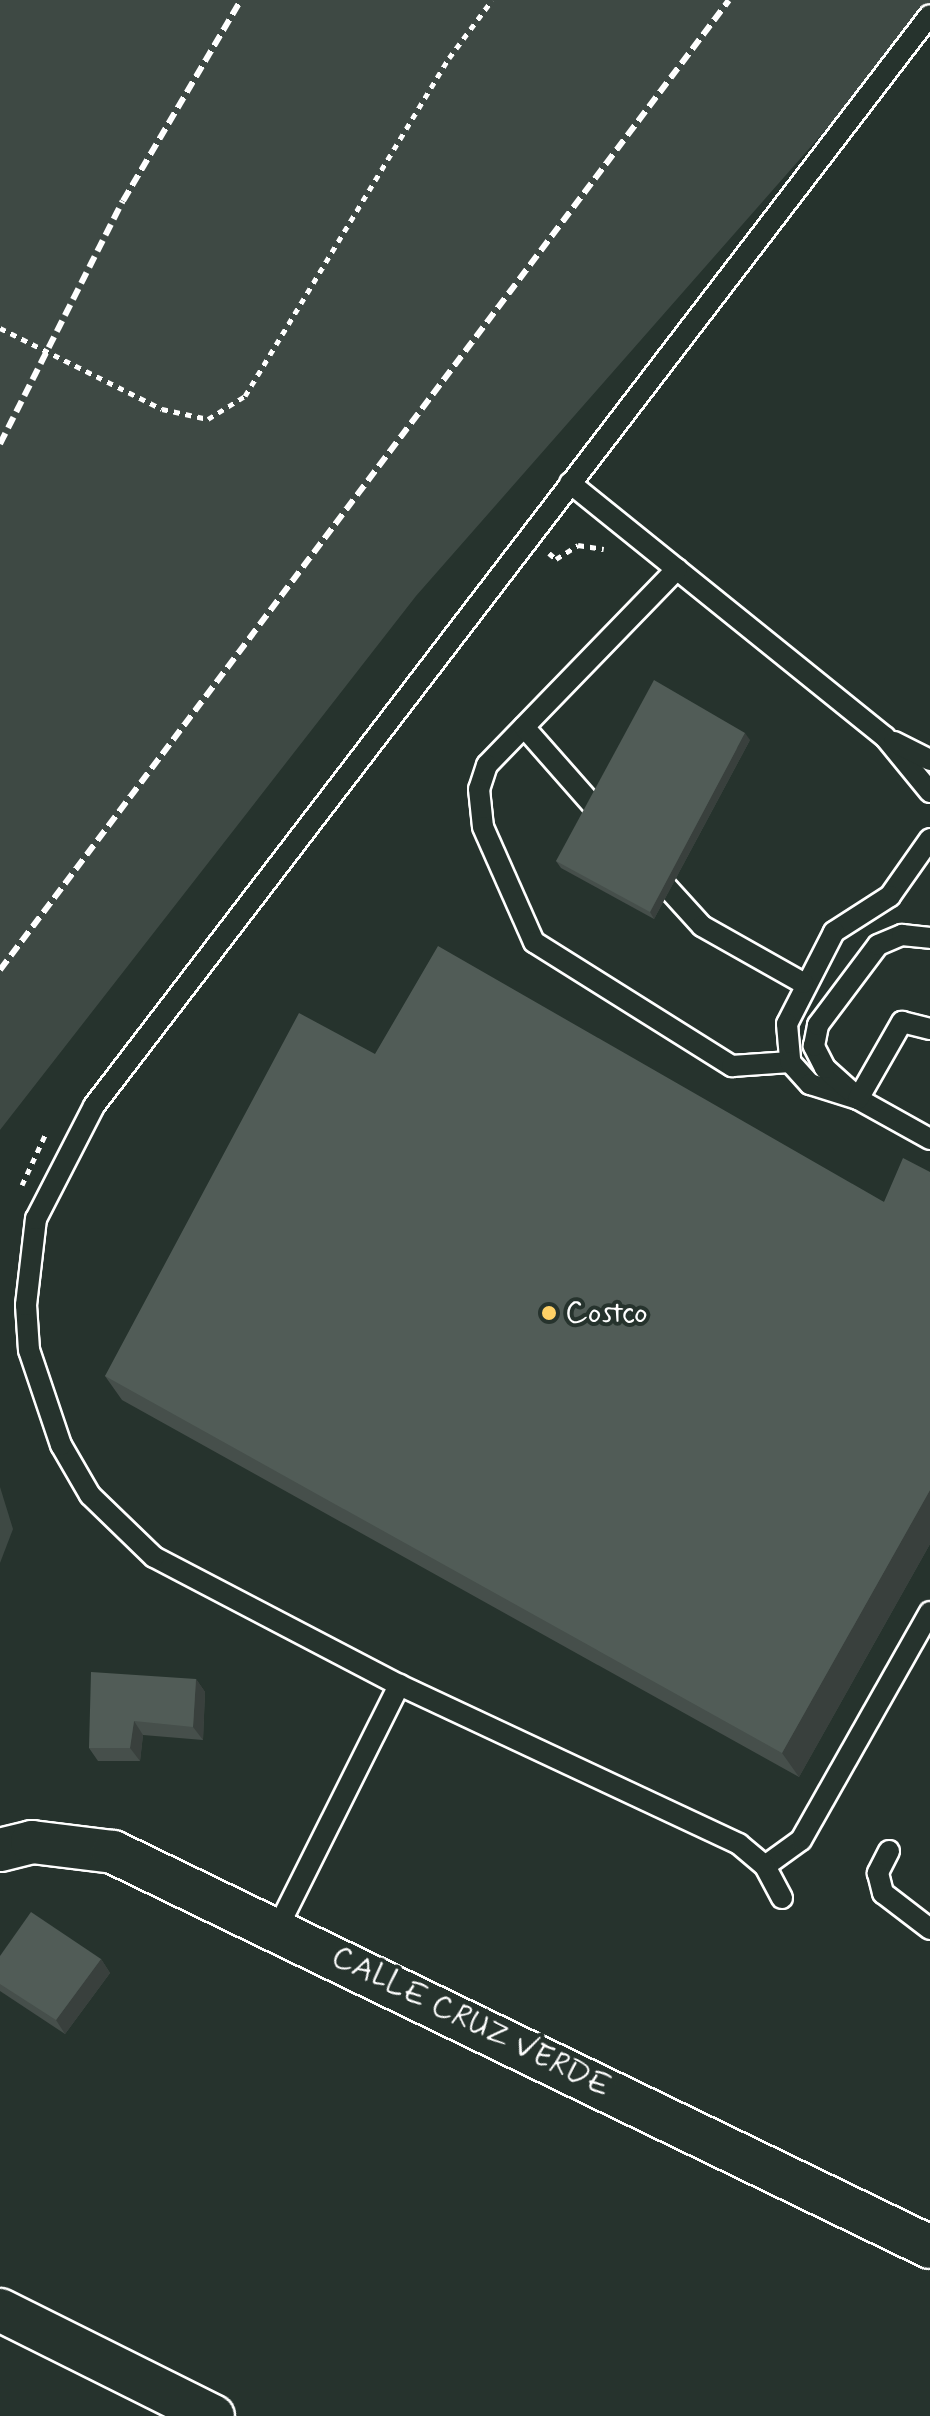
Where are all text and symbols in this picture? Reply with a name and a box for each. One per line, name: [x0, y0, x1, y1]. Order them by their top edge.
place label: Costco: [565, 1294, 648, 1332]
marker: Costco: [540, 1304, 558, 1322]
street label: CALLE CRUZ VERDE: [325, 1938, 617, 2106]

